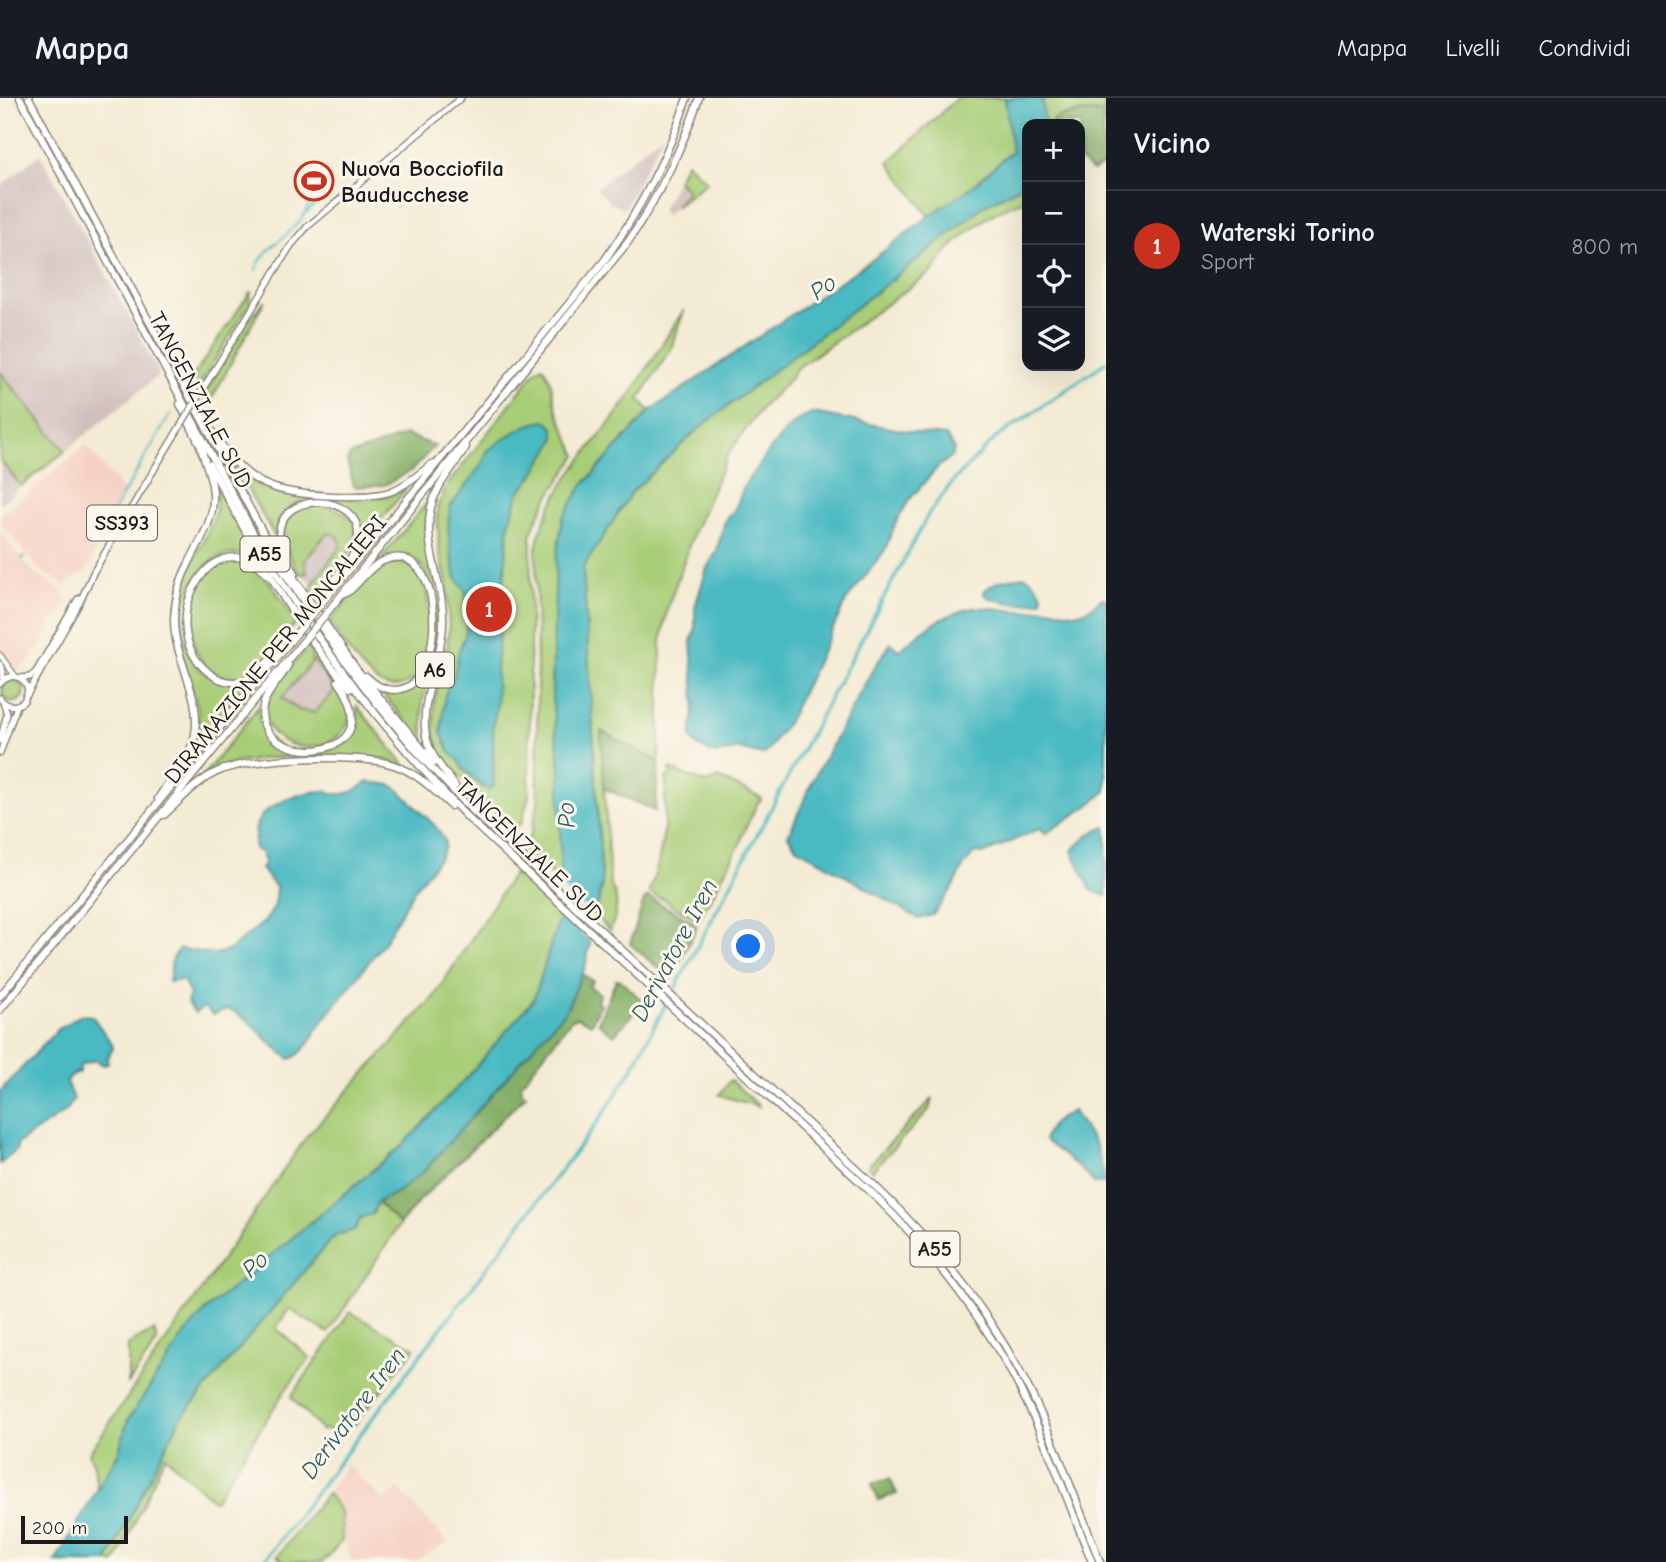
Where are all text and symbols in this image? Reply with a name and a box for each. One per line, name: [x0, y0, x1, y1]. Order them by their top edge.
text: Mappa: [35, 29, 130, 67]
text: Mappa: [1337, 34, 1407, 62]
text: Livelli: [1445, 34, 1500, 62]
text: Condividi: [1538, 34, 1631, 62]
map controls: [1022, 119, 1085, 371]
button: +: [1022, 119, 1085, 182]
text: Vicino: [1134, 126, 1211, 161]
place label: Nuova Bocciofila Bauducchese: [341, 155, 504, 208]
sports icon: Nuova Bocciofila Bauducchese: [293, 160, 335, 202]
button: −: [1022, 182, 1085, 245]
text: Waterski Torino: [1201, 218, 1375, 248]
text: 1: [1152, 233, 1162, 260]
text: 800 m: [1571, 233, 1638, 260]
button: locate: [1022, 245, 1085, 308]
text: Sport: [1201, 248, 1254, 275]
water label: Po: [804, 268, 842, 306]
street label: TANGENZIALE SUD: [143, 307, 258, 493]
button: layers: [1022, 308, 1085, 371]
road number: SS393: [87, 506, 157, 540]
street label: DIRAMAZIONE PER MONCALIERI: [159, 510, 392, 789]
road number: A55: [240, 536, 290, 572]
pin: 1: [466, 583, 512, 635]
road number: A6: [416, 652, 454, 688]
street label: TANGENZIALE SUD: [450, 773, 609, 928]
water label: Po: [552, 801, 580, 829]
water label: Derivatore Iren: [625, 874, 723, 1026]
your location: [731, 929, 765, 963]
road number: A55: [911, 1232, 960, 1266]
water label: Po: [236, 1245, 274, 1283]
water label: Derivatore Iren: [295, 1342, 411, 1484]
scale bar: [21, 1513, 128, 1545]
text: 200 m: [32, 1517, 87, 1539]

